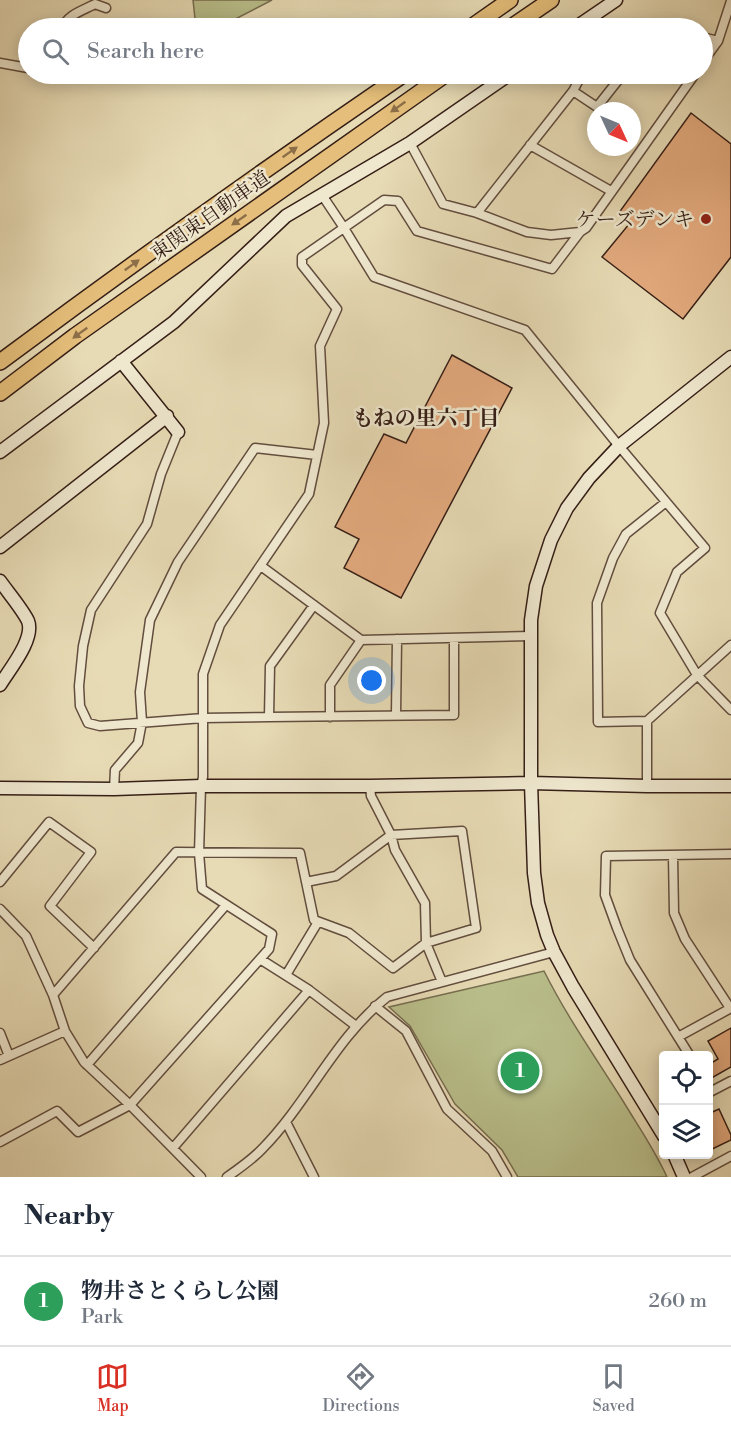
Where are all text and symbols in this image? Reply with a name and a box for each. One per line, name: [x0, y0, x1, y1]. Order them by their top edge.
search box: [18, 18, 713, 84]
icon: search: [39, 35, 72, 68]
text: Search here: [87, 38, 204, 65]
one-way arrow: [391, 101, 407, 113]
north arrow: [587, 102, 641, 156]
one-way arrow: [282, 146, 298, 158]
street label: 東関東自動車道: [146, 166, 275, 267]
place label: ケーズデンキ: [576, 208, 694, 233]
marker: ケーズデンキ: [699, 212, 713, 226]
one-way arrow: [231, 214, 247, 225]
one-way arrow: [123, 259, 139, 271]
one-way arrow: [73, 327, 89, 339]
district label: もねの里六丁目: [353, 406, 500, 432]
your location: [357, 666, 386, 695]
pin: 1: [500, 1048, 540, 1094]
map controls: [659, 1051, 713, 1159]
button: locate: [659, 1051, 713, 1105]
button: layers: [659, 1105, 713, 1159]
text: Nearby: [24, 1200, 114, 1232]
text: 物井さとくらし公園: [81, 1278, 279, 1305]
text: 1: [39, 1289, 48, 1314]
text: 260 m: [649, 1289, 707, 1314]
text: Park: [81, 1305, 123, 1330]
tab: Map: [96, 1360, 129, 1416]
tab: Directions: [322, 1360, 400, 1416]
tab: Saved: [592, 1360, 635, 1416]

